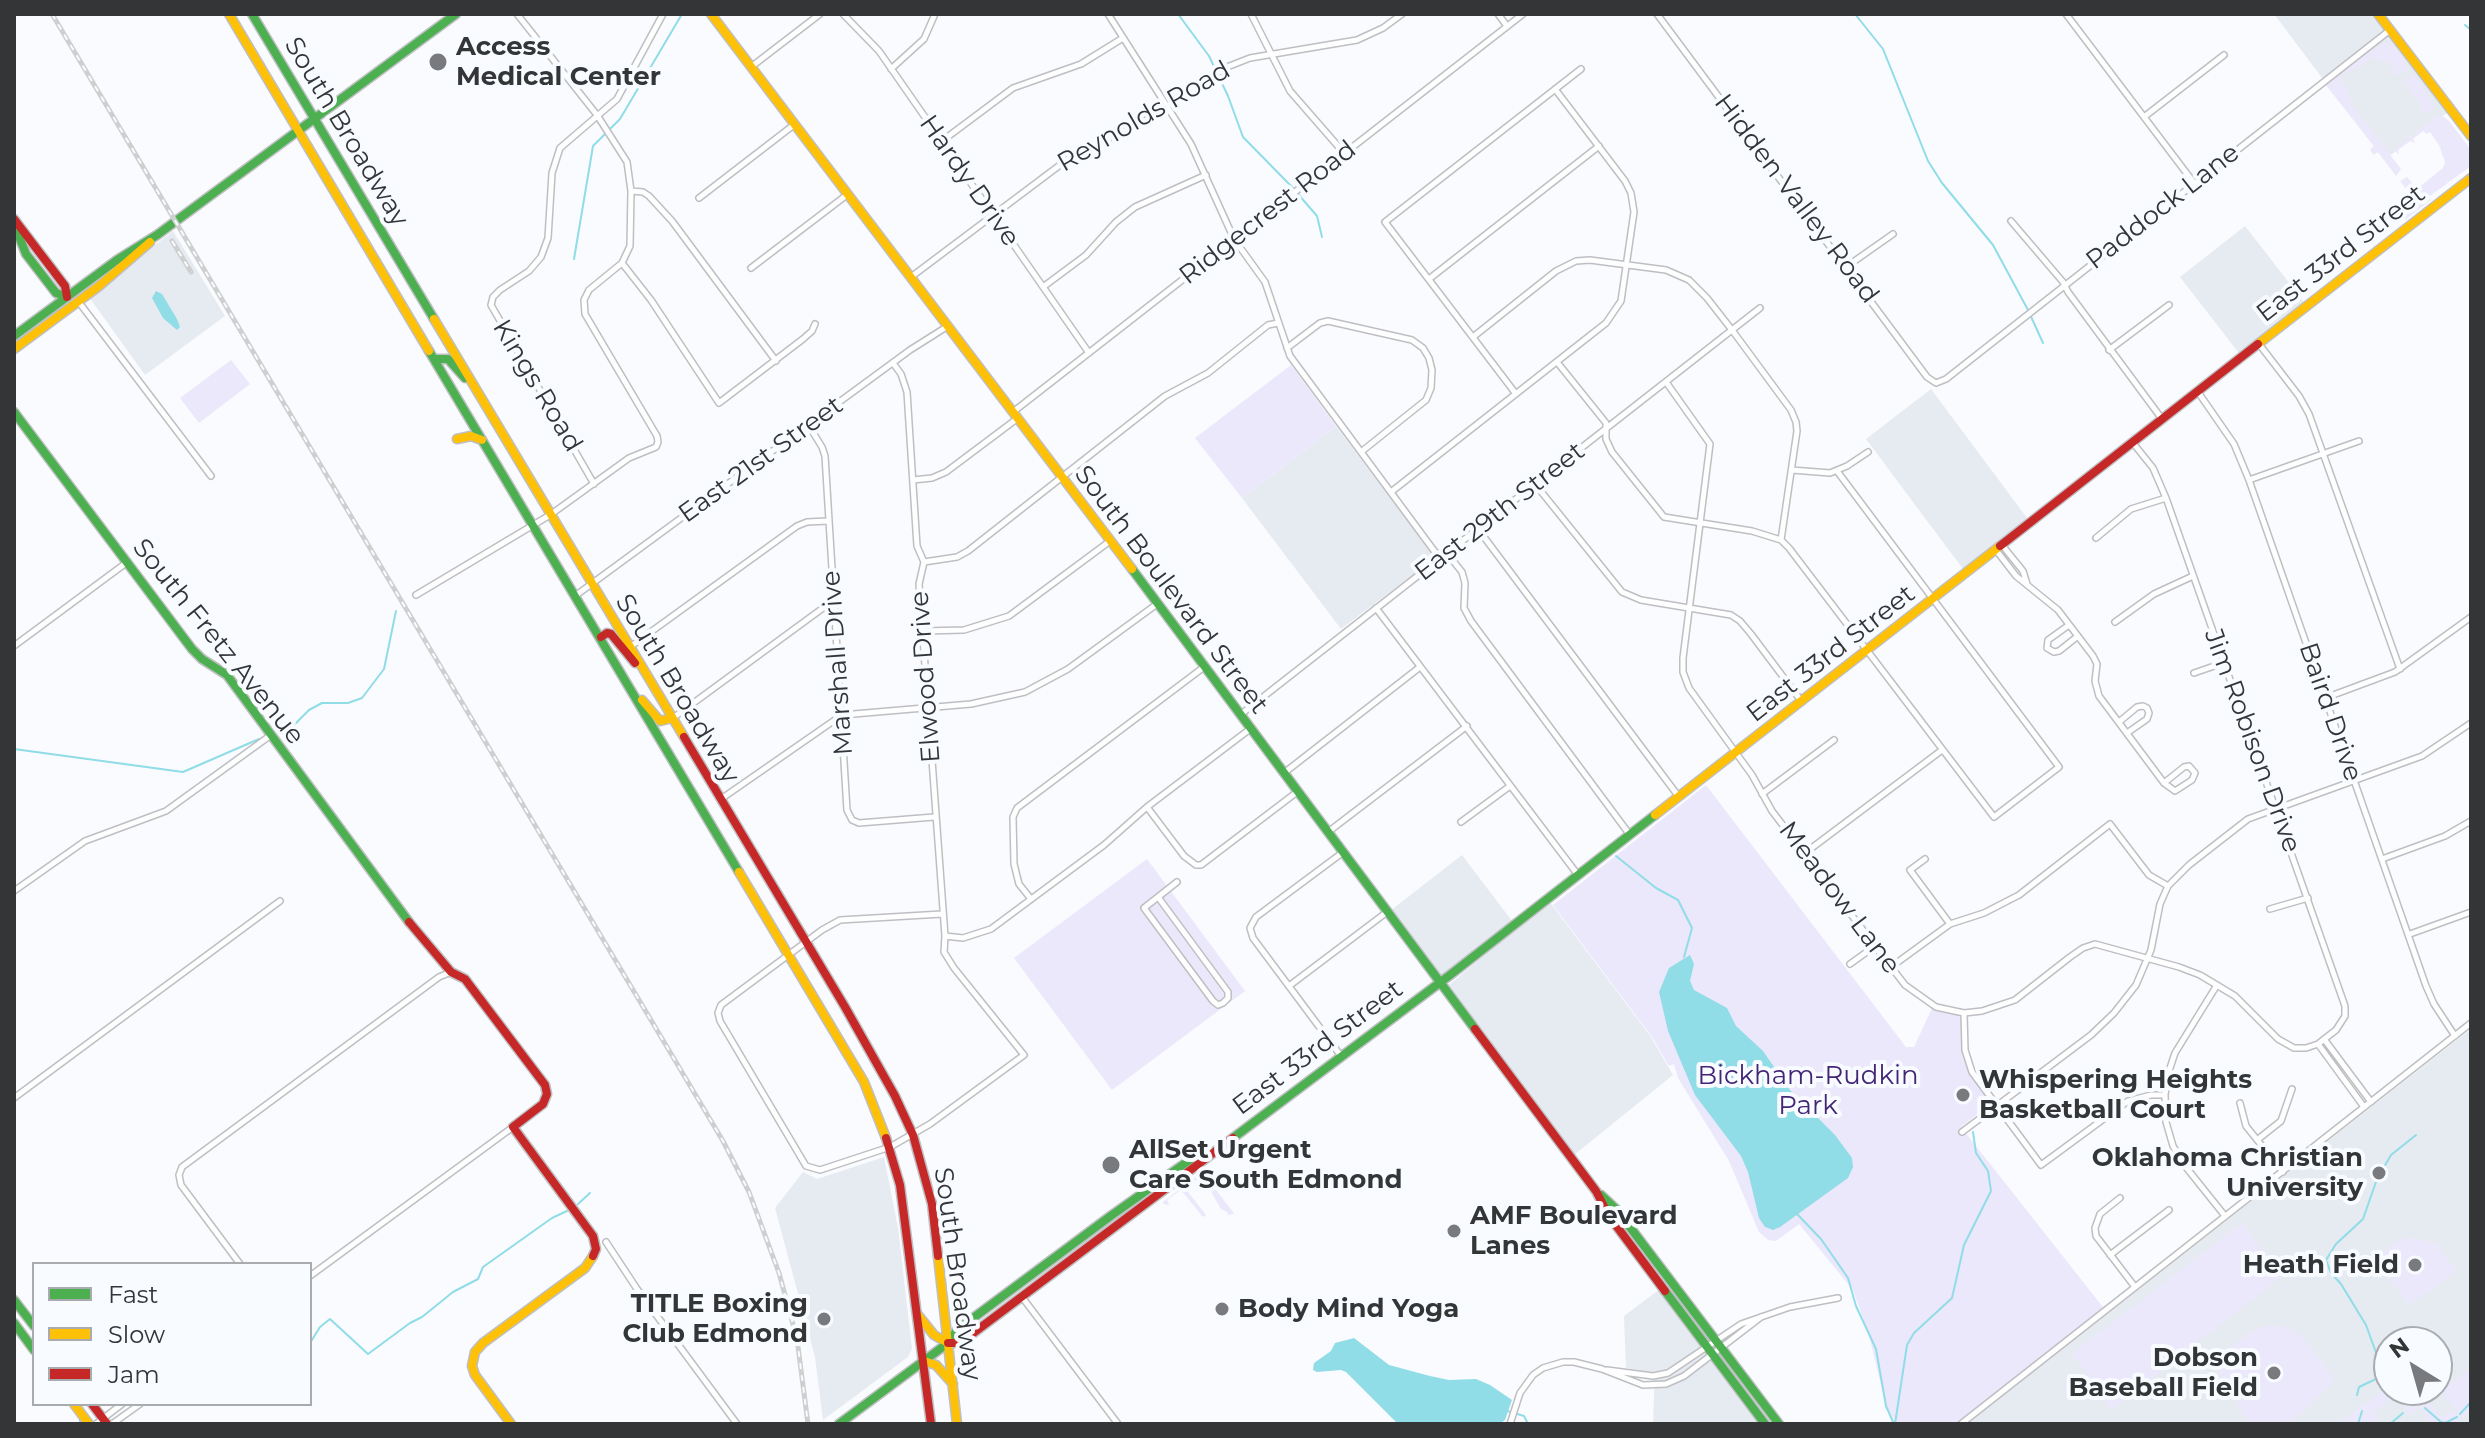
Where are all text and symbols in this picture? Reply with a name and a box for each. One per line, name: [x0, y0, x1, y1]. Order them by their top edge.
place label: Access Medical Center: [456, 31, 661, 92]
street label: South Broadway: [277, 32, 415, 232]
marker: Access Medical Center: [427, 51, 449, 73]
street label: Reynolds Road: [1052, 55, 1236, 179]
street label: Hidden Valley Road: [1707, 88, 1885, 310]
street label: Hardy Drive: [912, 109, 1026, 253]
street label: Ridgecrest Road: [1174, 134, 1362, 292]
street label: Paddock Lane: [2080, 137, 2246, 277]
street label: East 33rd Street: [2251, 179, 2431, 329]
street label: Kings Road: [485, 314, 589, 458]
street label: East 21st Street: [673, 390, 849, 530]
street label: East 29th Street: [1409, 436, 1591, 588]
street label: South Boulevard Street: [1067, 460, 1275, 720]
street label: South Fretz Avenue: [125, 533, 311, 751]
street label: Marshall Drive: [816, 570, 860, 756]
street label: East 33rd Street: [1741, 579, 1921, 729]
street label: South Broadway: [608, 589, 746, 789]
street label: Elwood Drive: [904, 590, 948, 764]
street label: Jim Robison Drive: [2197, 625, 2307, 857]
street label: Baird Drive: [2292, 639, 2368, 785]
street label: Meadow Lane: [1772, 816, 1906, 980]
street label: East 33rd Street: [1227, 974, 1409, 1122]
park label: Bickham-Rudkin Park: [1697, 1060, 1919, 1122]
place label: Whispering Heights Basketball Court: [1979, 1064, 2252, 1126]
marker: Whispering Heights Basketball Court: [1954, 1086, 1972, 1104]
place label: AllSet Urgent Care South Edmond: [1129, 1134, 1402, 1196]
place label: Oklahoma Christian University: [2092, 1142, 2363, 1204]
marker: AllSet Urgent Care South Edmond: [1100, 1154, 1122, 1176]
marker: Oklahoma Christian University: [2370, 1164, 2388, 1182]
street label: South Broadway: [927, 1165, 987, 1383]
place label: AMF Boulevard Lanes: [1470, 1200, 1677, 1262]
marker: AMF Boulevard Lanes: [1445, 1222, 1463, 1240]
place label: Heath Field: [2243, 1249, 2399, 1281]
marker: Heath Field: [2406, 1256, 2424, 1274]
legend: [32, 1262, 312, 1406]
text: Fast: [108, 1280, 158, 1309]
place label: TITLE Boxing Club Edmond: [622, 1288, 808, 1350]
place label: Body Mind Yoga: [1238, 1293, 1459, 1325]
marker: Body Mind Yoga: [1213, 1300, 1231, 1318]
marker: TITLE Boxing Club Edmond: [815, 1310, 833, 1328]
text: Slow: [108, 1320, 165, 1349]
north arrow: [2373, 1326, 2453, 1406]
text: N: [2384, 1332, 2415, 1364]
place label: Dobson Baseball Field: [2068, 1342, 2258, 1404]
text: Jam: [108, 1360, 160, 1389]
marker: Dobson Baseball Field: [2265, 1364, 2283, 1382]

